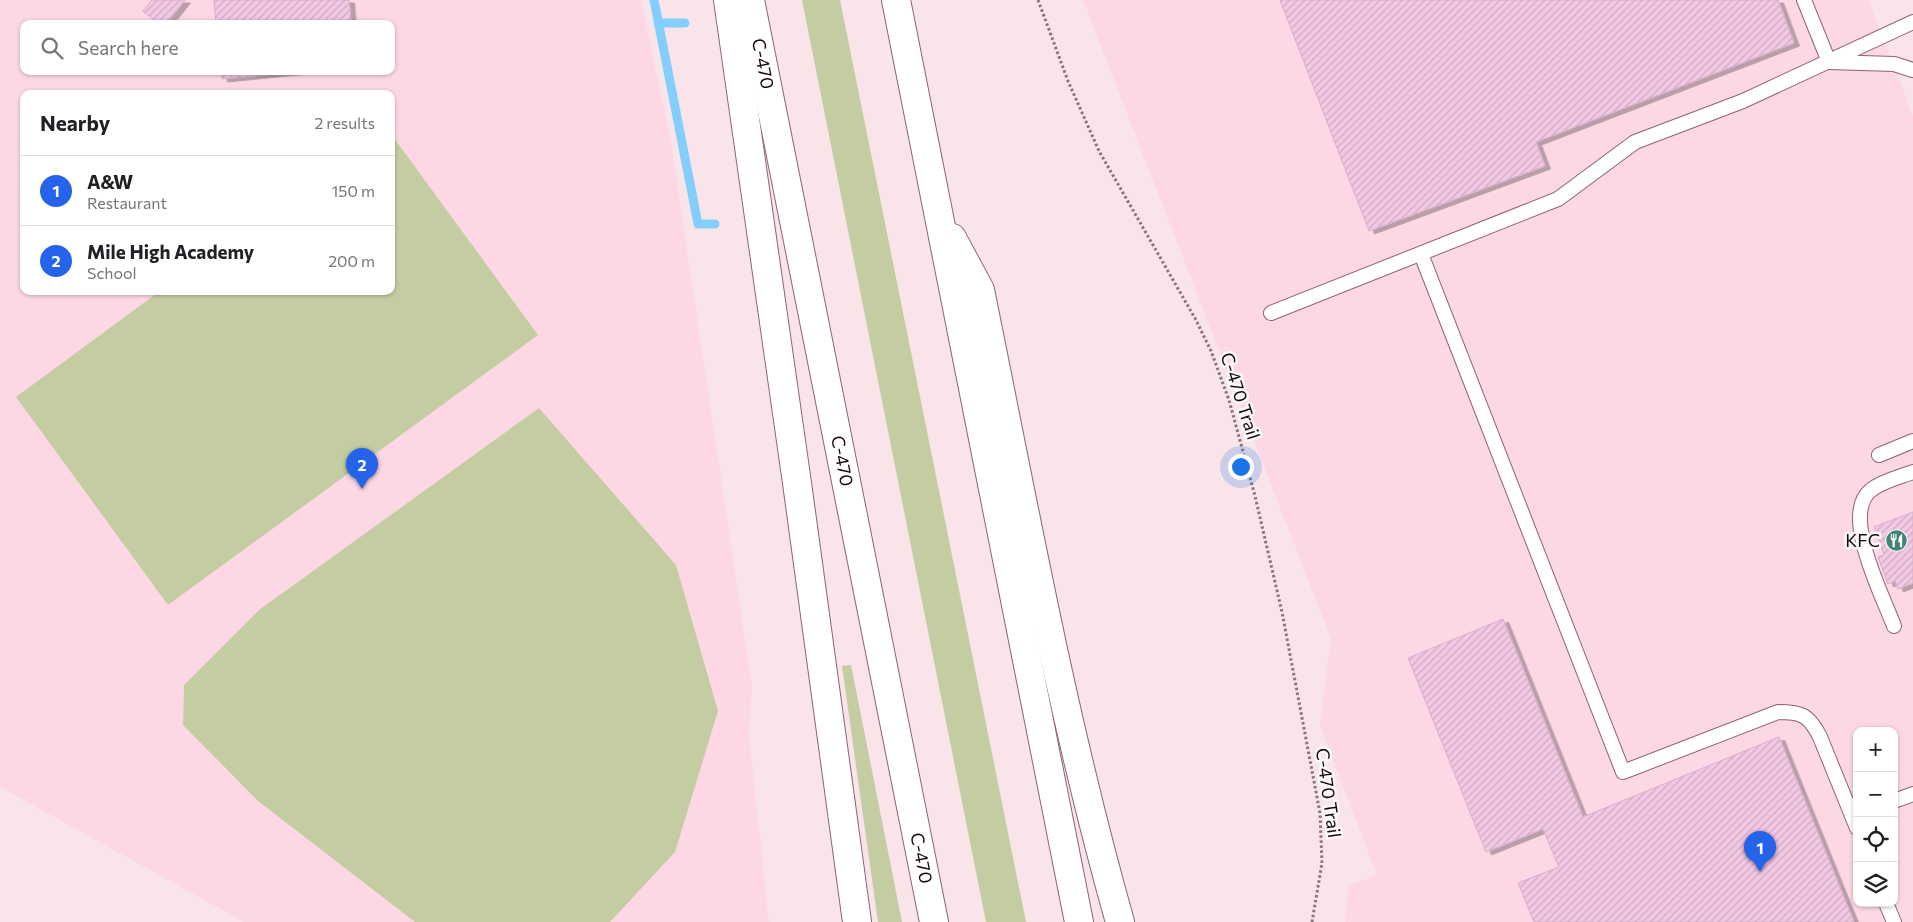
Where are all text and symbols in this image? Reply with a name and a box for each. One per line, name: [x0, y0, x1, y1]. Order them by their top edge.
search box: [20, 20, 395, 75]
icon: search: [38, 34, 66, 62]
text: Search here: [78, 36, 178, 59]
street label: C-470: [748, 36, 780, 91]
text: Nearby: [40, 110, 110, 135]
text: 2 results: [314, 113, 375, 132]
text: A&W: [87, 170, 133, 193]
text: 1: [52, 181, 60, 200]
text: 150 m: [332, 181, 375, 200]
text: Restaurant: [87, 193, 167, 212]
text: Mile High Academy: [87, 240, 254, 263]
text: 2: [51, 251, 61, 270]
text: 200 m: [328, 251, 375, 270]
text: School: [87, 263, 137, 282]
street label: C-470 Trail: [1217, 349, 1265, 442]
street label: C-470: [827, 433, 859, 488]
pin: 2: [346, 448, 378, 489]
your location: [1228, 454, 1254, 480]
place label: KFC: [1845, 529, 1880, 551]
restaurant icon: KFC: [1884, 529, 1908, 553]
map controls: [1853, 727, 1898, 907]
button: +: [1853, 727, 1898, 772]
street label: C-470 Trail: [1312, 747, 1346, 839]
button: −: [1853, 772, 1898, 817]
button: locate: [1853, 817, 1898, 862]
street label: C-470: [906, 831, 938, 885]
pin: 1: [1744, 831, 1776, 872]
button: layers: [1853, 862, 1898, 907]

